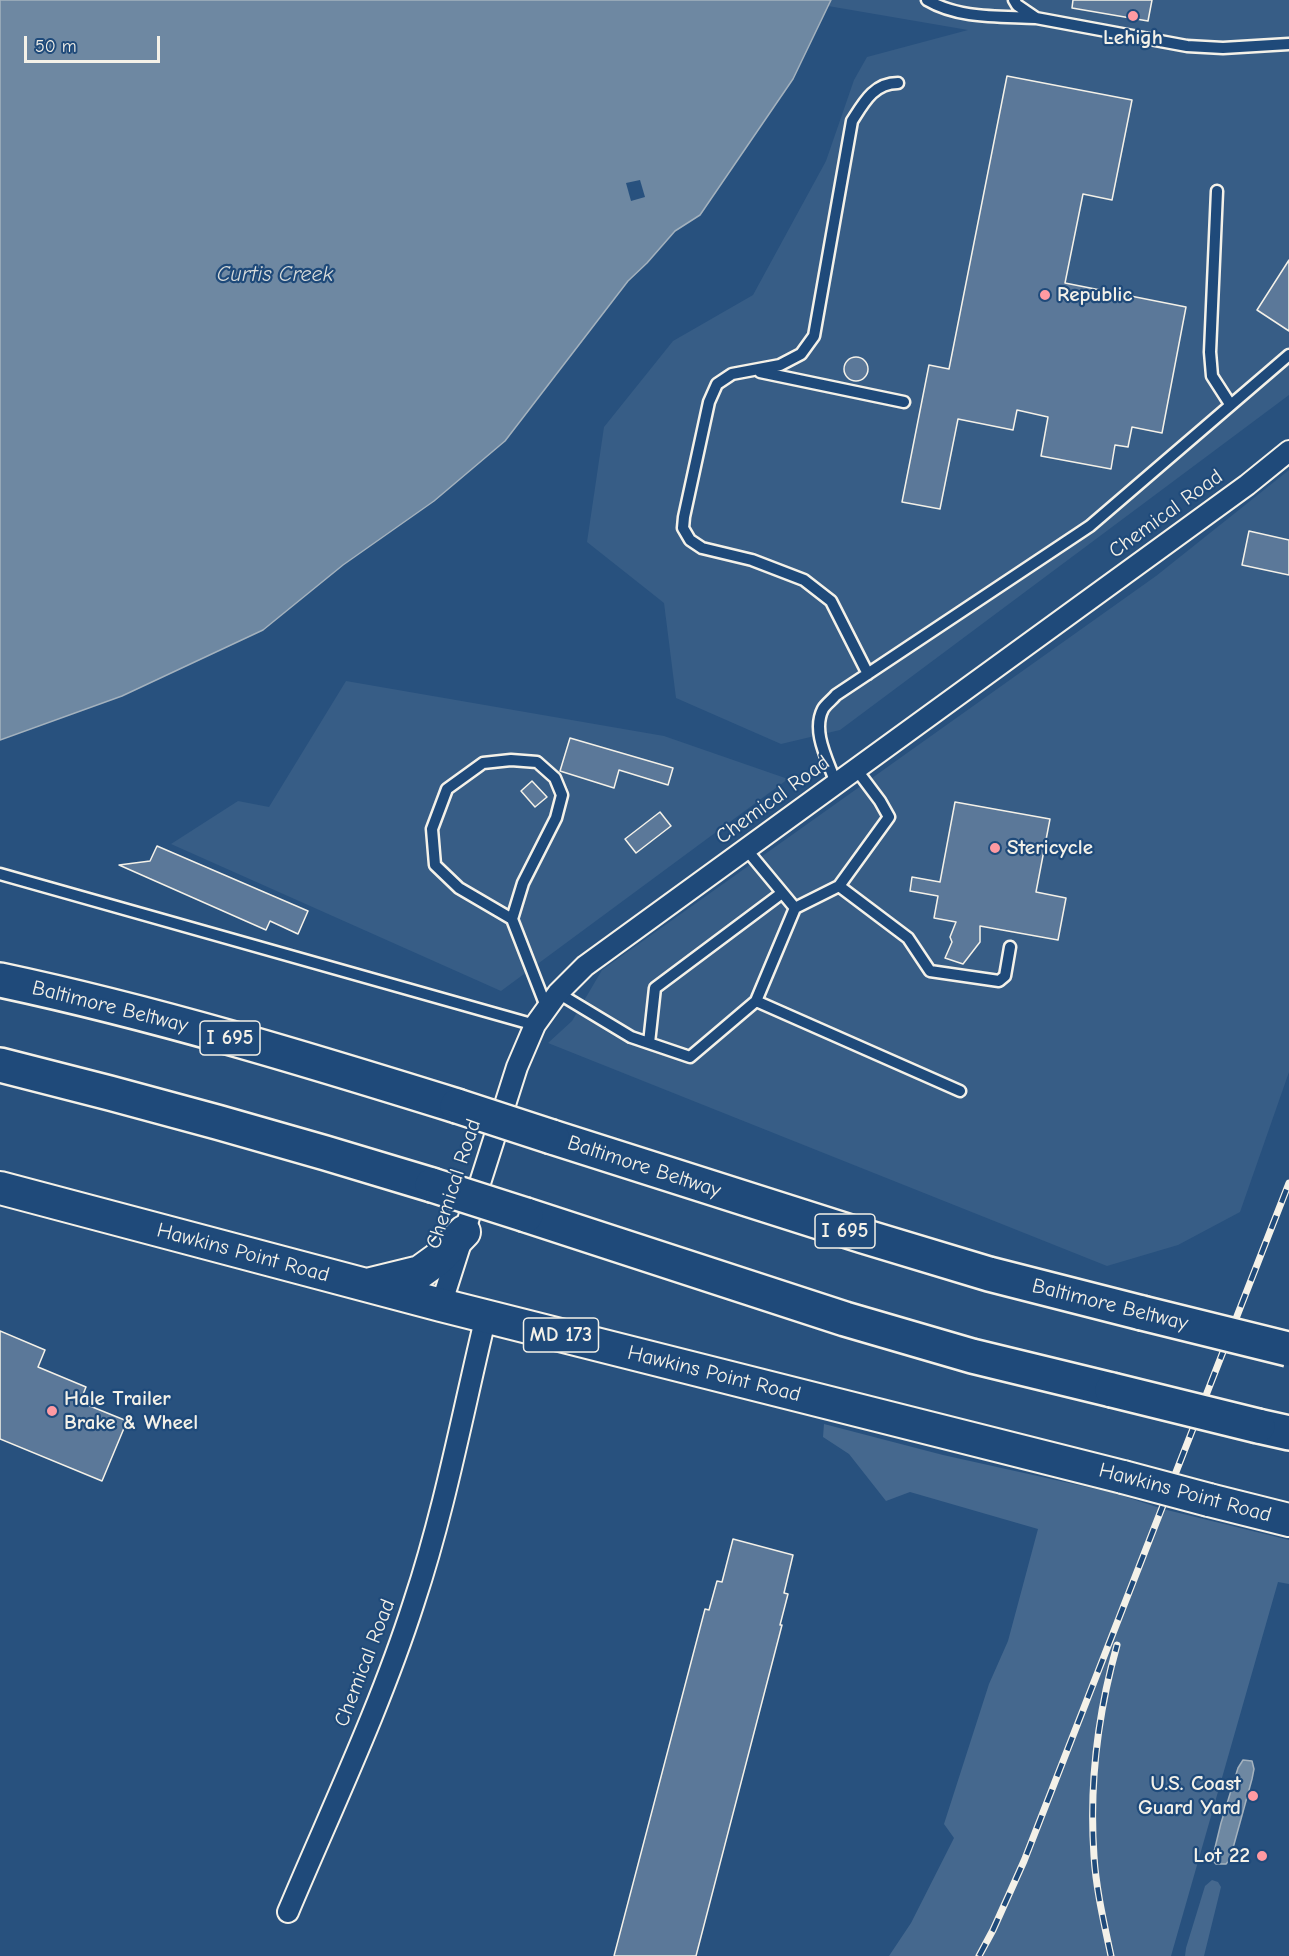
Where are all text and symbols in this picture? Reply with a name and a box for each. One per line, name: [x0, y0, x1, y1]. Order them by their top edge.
marker: Lehigh: [1126, 9, 1140, 23]
scale bar: [27, 24, 164, 62]
place label: Lehigh: [1103, 25, 1163, 51]
text: 50 m: [35, 36, 77, 57]
water label: Curtis Creek: [217, 262, 333, 288]
place label: Republic: [1057, 282, 1132, 308]
marker: Republic: [1038, 288, 1052, 302]
street label: Chemical Road: [1104, 464, 1228, 564]
street label: Chemical Road: [711, 750, 835, 850]
place label: Stericycle: [1007, 835, 1093, 861]
marker: Stericycle: [988, 841, 1002, 855]
street label: Baltimore Beltway: [29, 975, 191, 1039]
road number: I 695: [200, 1021, 260, 1055]
street label: Chemical Road: [421, 1116, 487, 1252]
street label: Baltimore Beltway: [564, 1130, 724, 1204]
road number: I 695: [815, 1214, 875, 1248]
street label: Hawkins Point Road: [154, 1218, 332, 1288]
street label: Baltimore Beltway: [1029, 1273, 1191, 1337]
road number: MD 173: [524, 1318, 598, 1352]
street label: Hawkins Point Road: [625, 1340, 803, 1408]
place label: Hale Trailer Brake & Wheel: [64, 1386, 198, 1436]
marker: Hale Trailer Brake & Wheel: [45, 1404, 59, 1418]
street label: Hawkins Point Road: [1096, 1458, 1274, 1528]
street label: Chemical Road: [329, 1596, 401, 1730]
place label: U.S. Coast Guard Yard: [1138, 1771, 1241, 1821]
marker: U.S. Coast Guard Yard: [1246, 1789, 1260, 1803]
place label: Lot 22: [1193, 1843, 1250, 1869]
marker: Lot 22: [1255, 1849, 1269, 1863]

